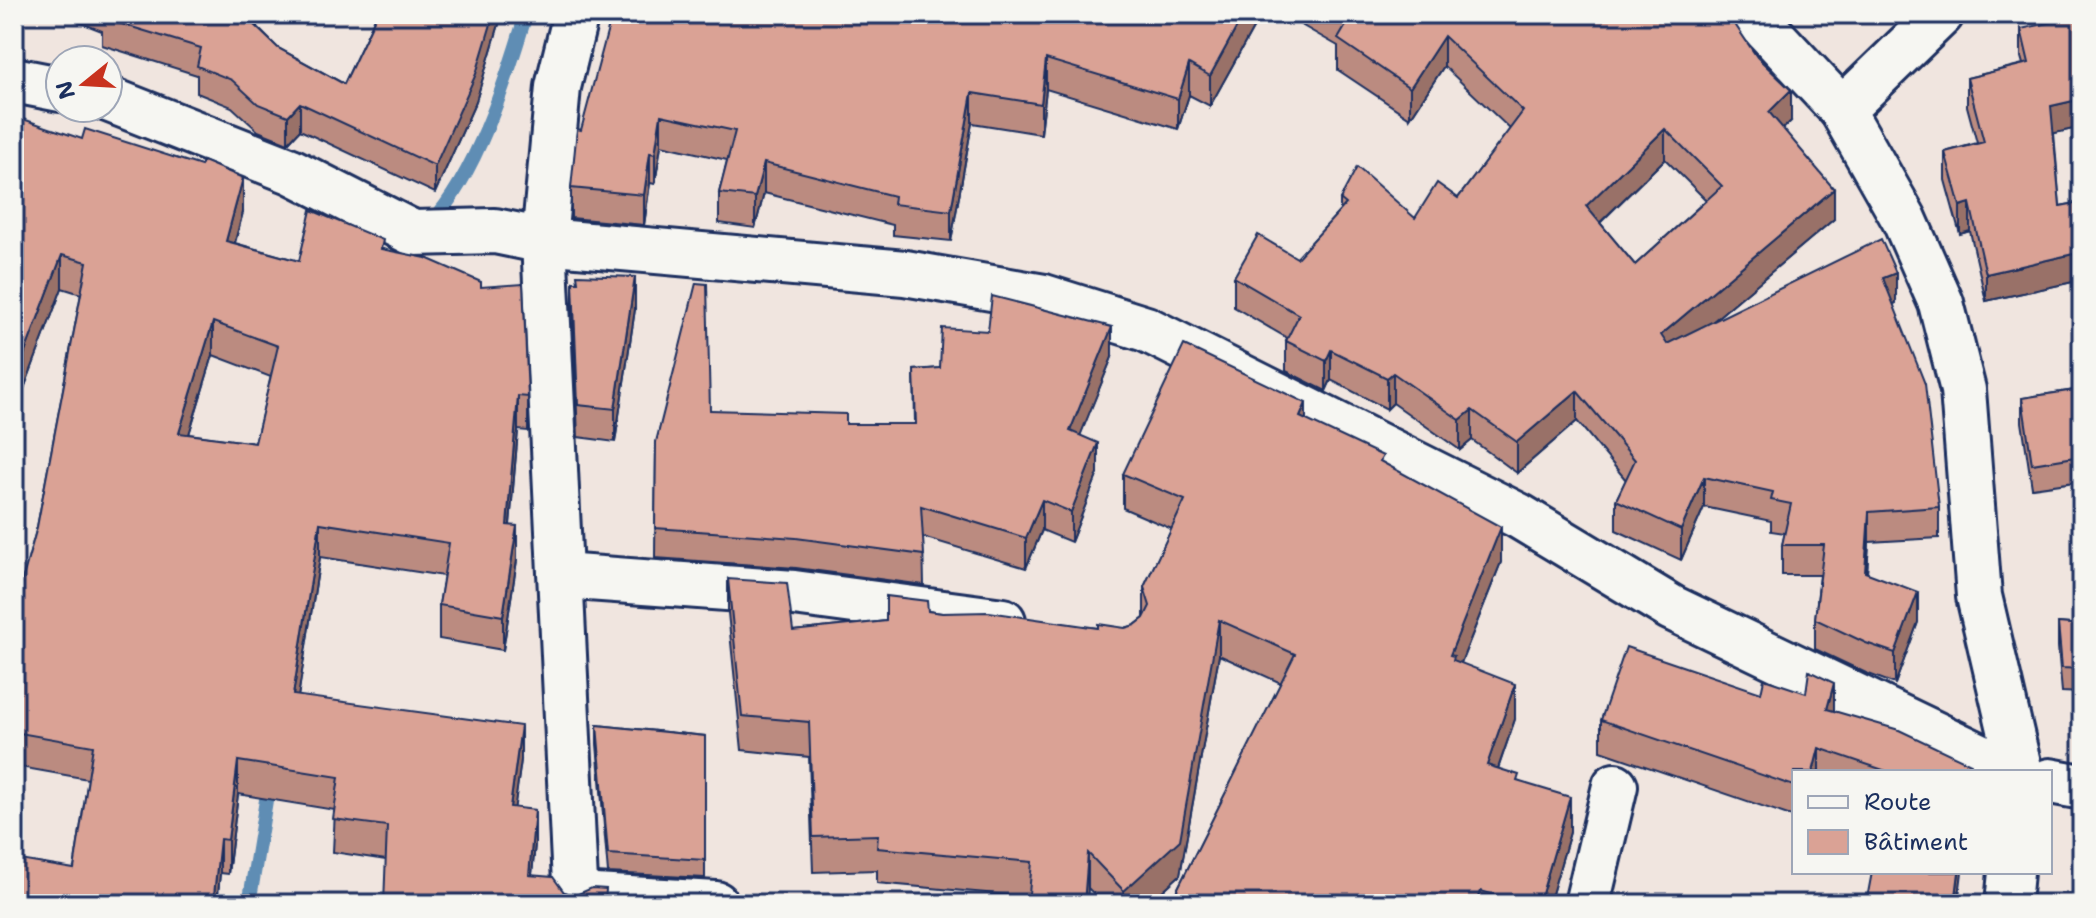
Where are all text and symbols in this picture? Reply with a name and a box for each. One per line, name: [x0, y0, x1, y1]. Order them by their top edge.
north arrow: [44, 44, 124, 124]
text: N: [49, 77, 82, 103]
legend: [1792, 770, 2052, 874]
text: Route: [1864, 786, 1932, 818]
text: Bâtiment: [1864, 826, 1968, 858]

